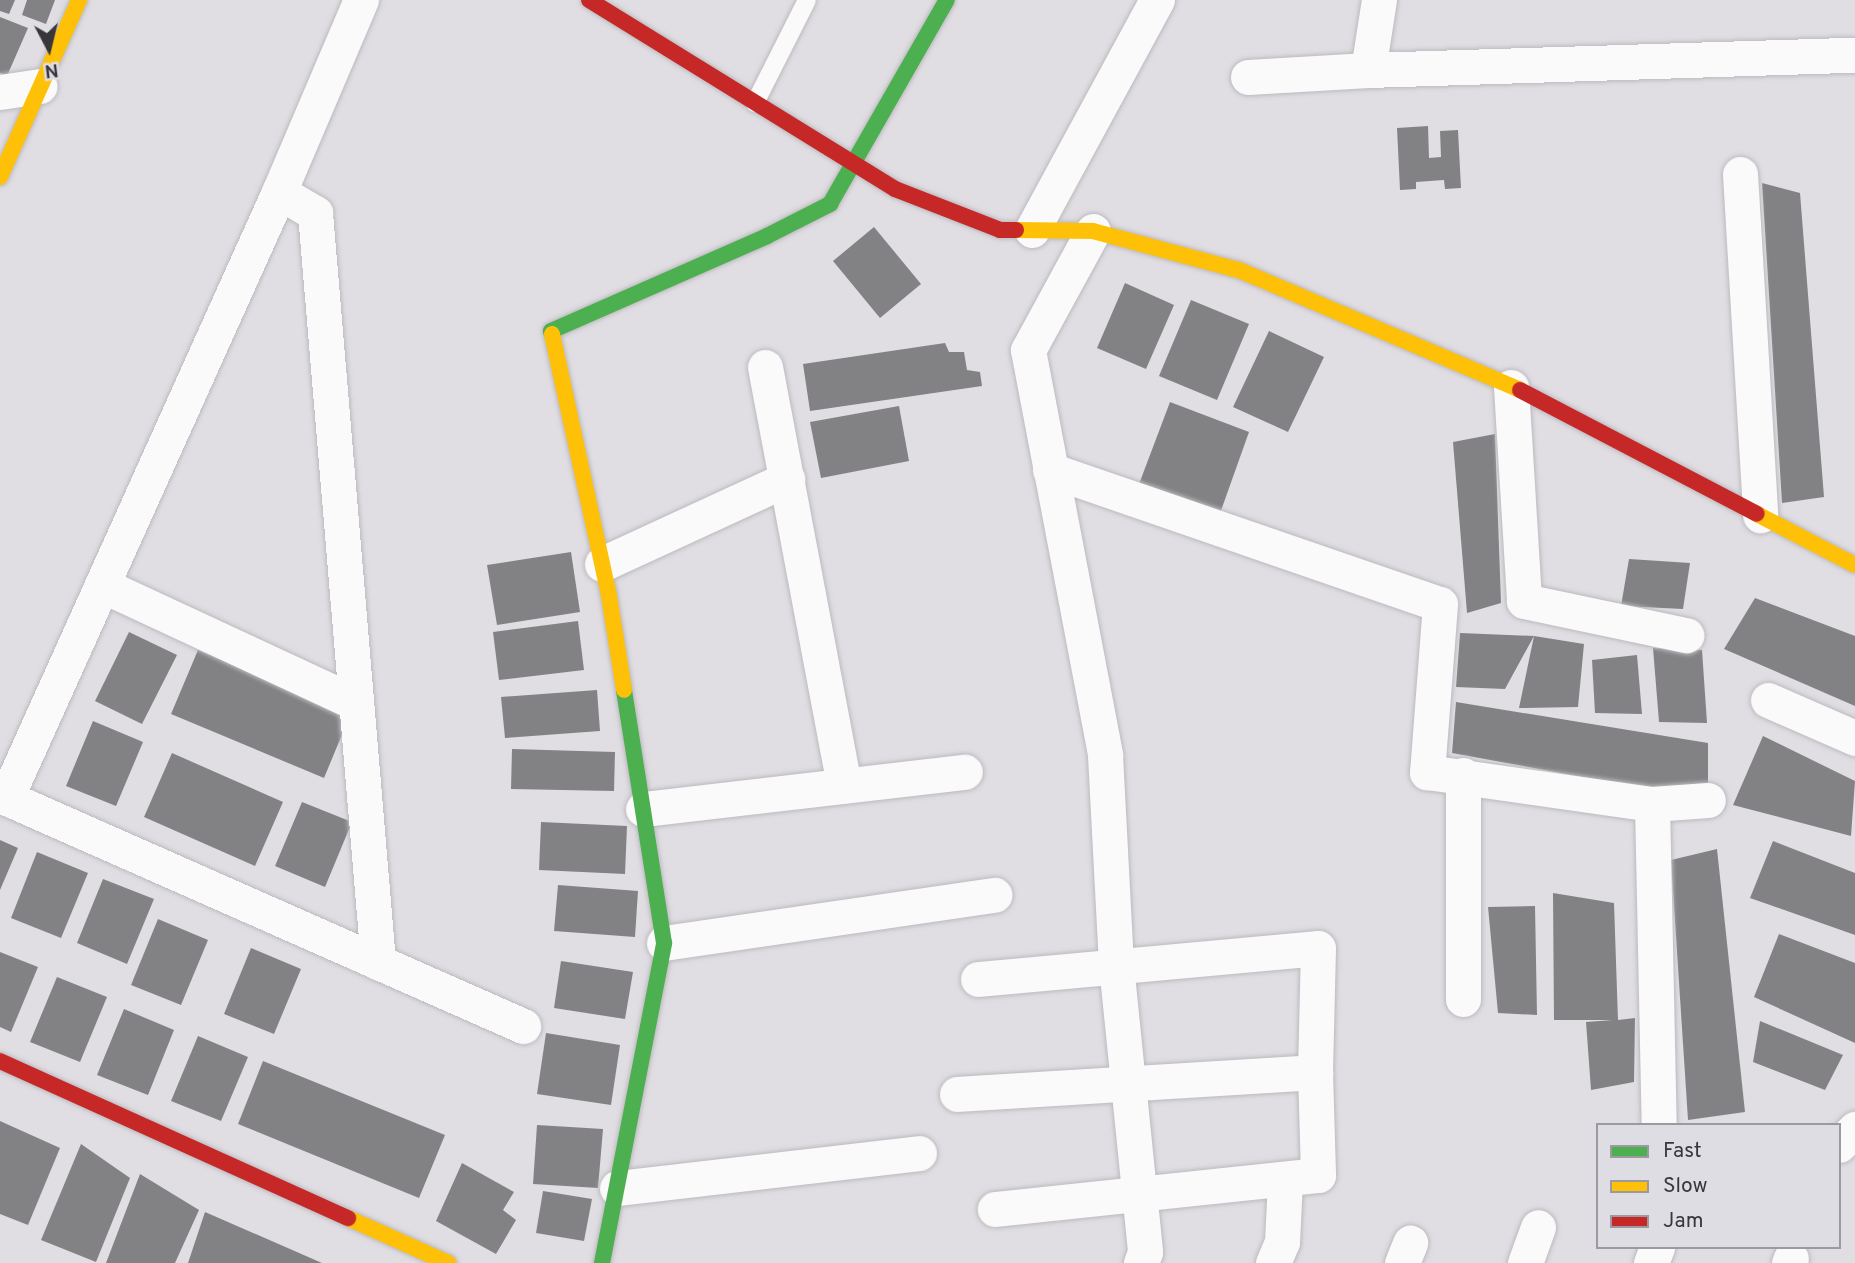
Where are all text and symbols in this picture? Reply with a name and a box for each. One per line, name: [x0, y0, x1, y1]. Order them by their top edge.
north arrow: [14, 14, 84, 84]
text: N: [43, 57, 60, 83]
legend: [1596, 1123, 1841, 1249]
text: Fast: [1663, 1138, 1702, 1165]
text: Slow: [1663, 1173, 1708, 1200]
text: Jam: [1663, 1208, 1704, 1235]

